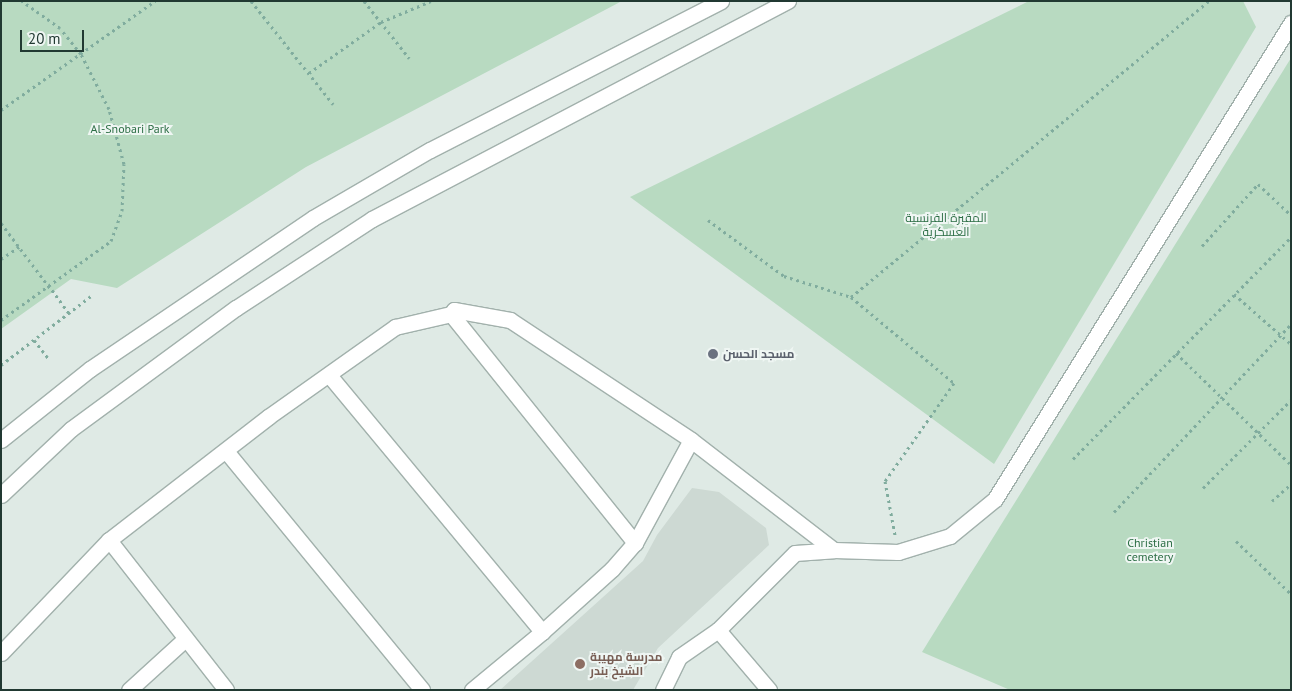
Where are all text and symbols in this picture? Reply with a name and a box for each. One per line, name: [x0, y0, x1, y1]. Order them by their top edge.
scale bar: [22, 20, 86, 52]
text: 20 m: [28, 29, 61, 48]
park label: Al-Snobari Park: [90, 122, 170, 136]
park label: المقبرة الفرنسية العسكرية: [905, 211, 987, 239]
place label: مسجد الحسن: [723, 347, 794, 361]
marker: مسجد الحسن: [707, 348, 719, 360]
park label: Christian cemetery: [1127, 536, 1173, 564]
place label: مدرسة مهيبة الشيخ بندر: [590, 650, 663, 678]
marker: مدرسة مهيبة الشيخ بندر: [574, 658, 586, 670]

